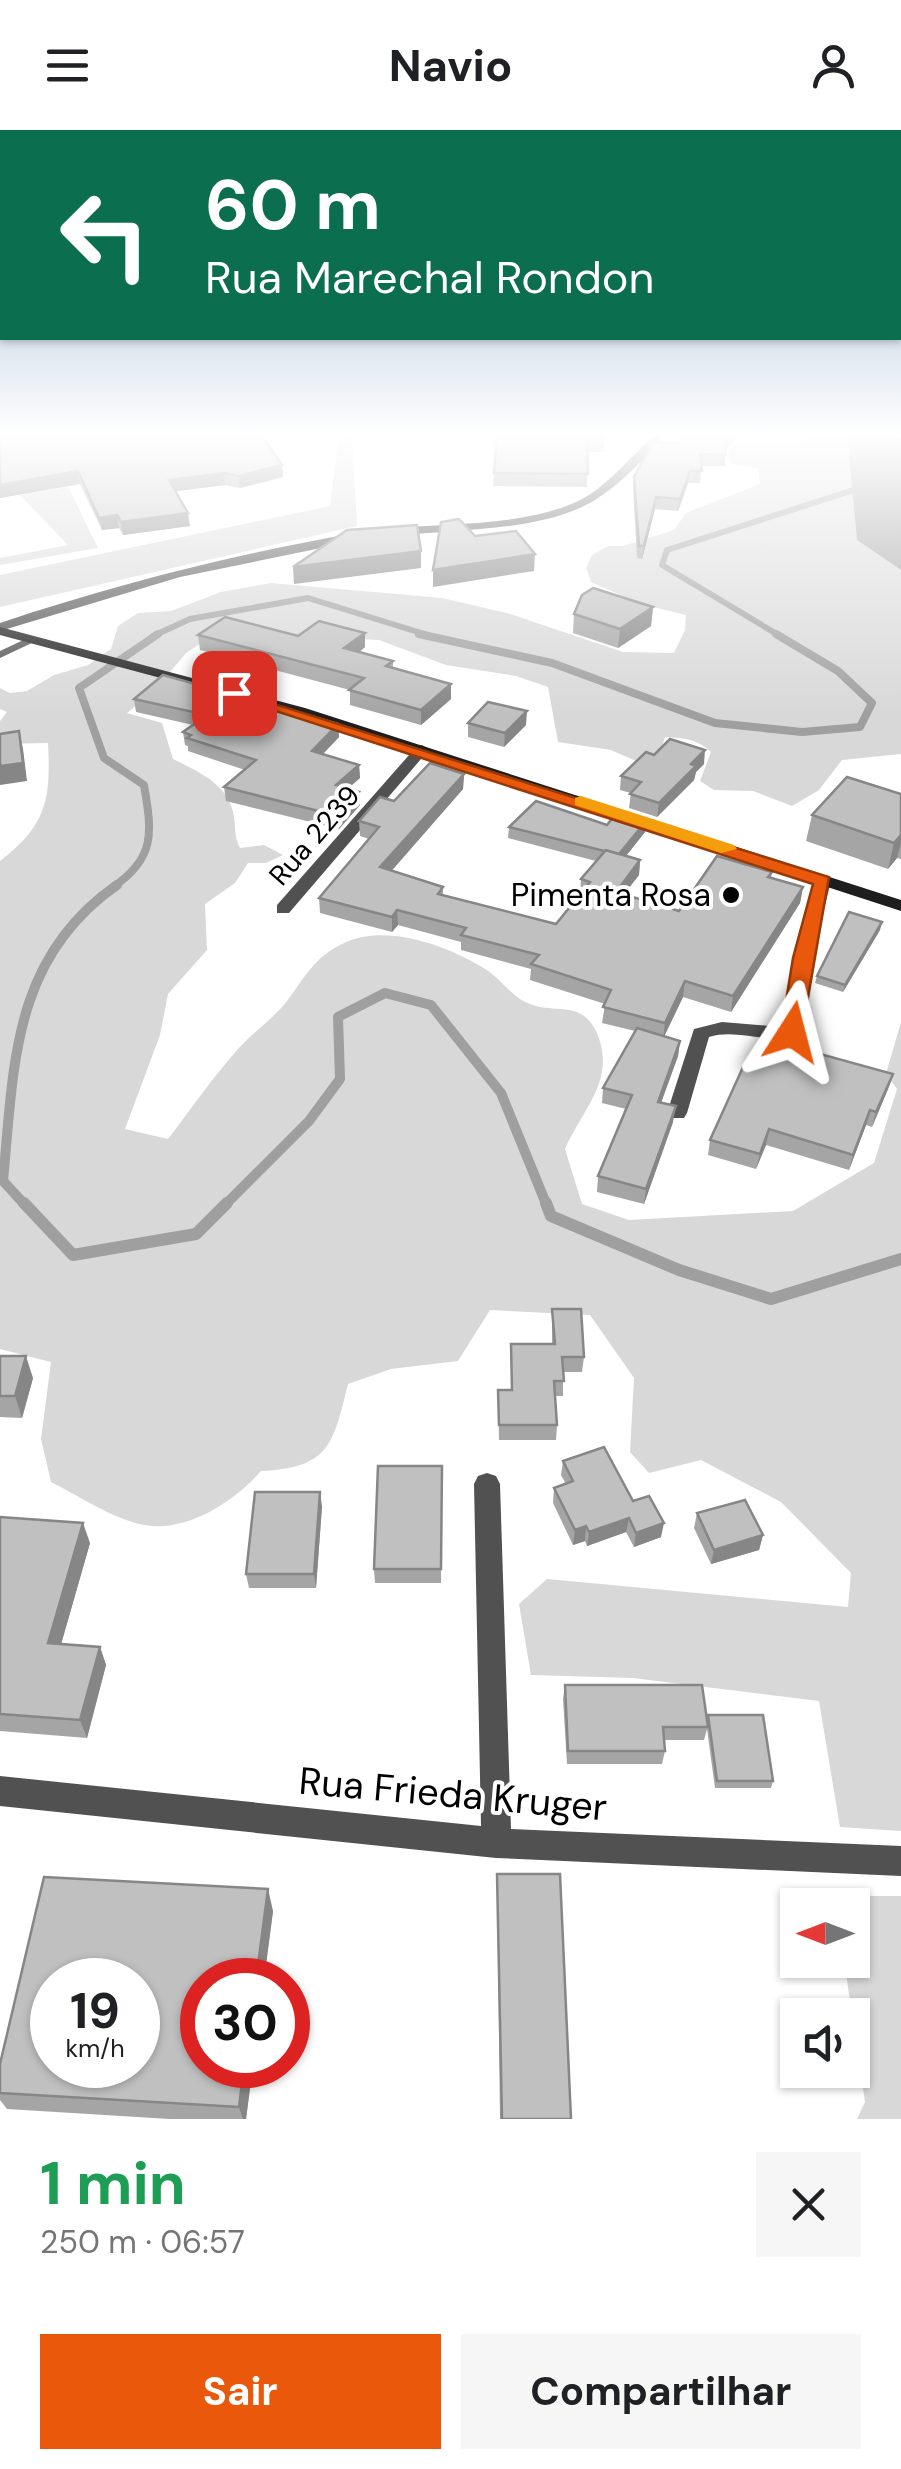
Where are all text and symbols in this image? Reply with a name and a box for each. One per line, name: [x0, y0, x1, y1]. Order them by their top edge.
text: Navio: [389, 36, 512, 95]
icon: menu: [40, 38, 95, 93]
icon: person: [806, 38, 861, 93]
text: 60 m: [205, 160, 381, 251]
icon: left: [40, 170, 170, 300]
text: Rua Marechal Rondon: [205, 248, 654, 307]
pin: [192, 651, 277, 736]
icon: arrive: [207, 666, 262, 721]
street label: Rua 2239: [261, 778, 368, 893]
place label: Pimenta Rosa: [511, 874, 711, 916]
marker: Pimenta Rosa: [720, 884, 742, 906]
position arrow: [740, 980, 844, 1084]
street label: Rua Frieda Kruger: [297, 1756, 609, 1832]
north arrow: [780, 1888, 870, 1978]
map controls: [780, 1888, 870, 2088]
speed limit sign: 30: [180, 1958, 310, 2088]
text: 19: [70, 1978, 120, 2044]
button: sound: [780, 1998, 870, 2088]
text: km/h: [65, 2032, 125, 2065]
text: 1 min: [40, 2144, 186, 2223]
button: close: [756, 2152, 861, 2257]
text: 250 m · 06:57: [40, 2221, 245, 2263]
button: Sair: [40, 2334, 441, 2449]
button: Compartilhar: [461, 2334, 861, 2449]

